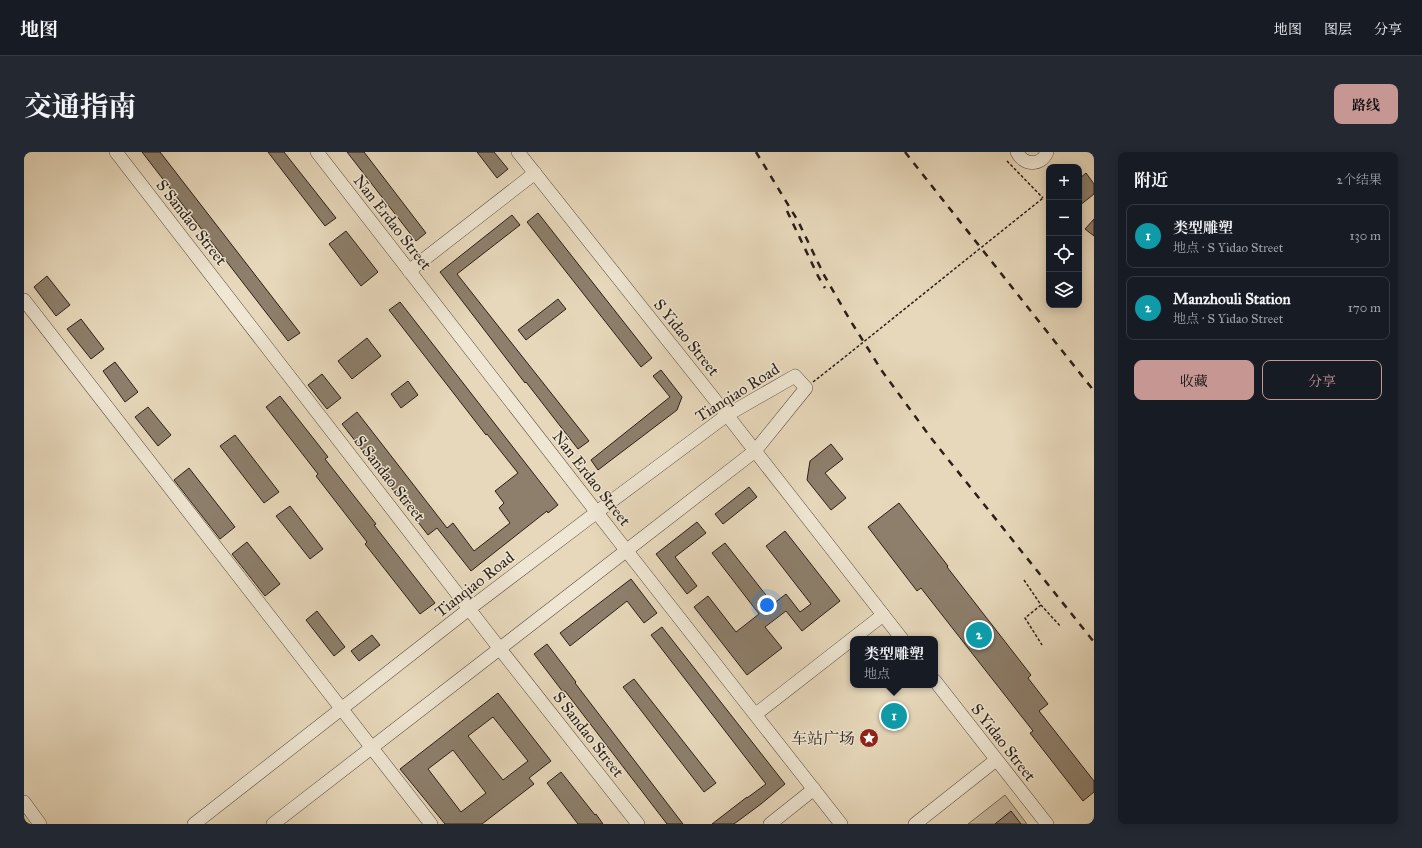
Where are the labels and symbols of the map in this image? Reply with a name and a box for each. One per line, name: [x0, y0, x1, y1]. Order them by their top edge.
street label: Nan Erdao Street: [350, 171, 436, 274]
street label: S Sandao Street: [152, 176, 231, 269]
street label: S Yidao Street: [650, 295, 724, 380]
street label: Tianqiao Road: [692, 359, 783, 427]
street label: Nan Erdao Street: [549, 427, 635, 530]
street label: S Sandao Street: [350, 432, 429, 525]
street label: Tianqiao Road: [431, 548, 518, 622]
your location: [757, 595, 777, 615]
pin: 2: [966, 620, 992, 650]
street label: S Sandao Street: [549, 688, 628, 781]
street label: S Yidao Street: [967, 700, 1040, 785]
pin: 1: [881, 701, 907, 731]
place icon: 车站广场: [858, 727, 880, 749]
place label: 车站广场: [791, 729, 855, 748]

